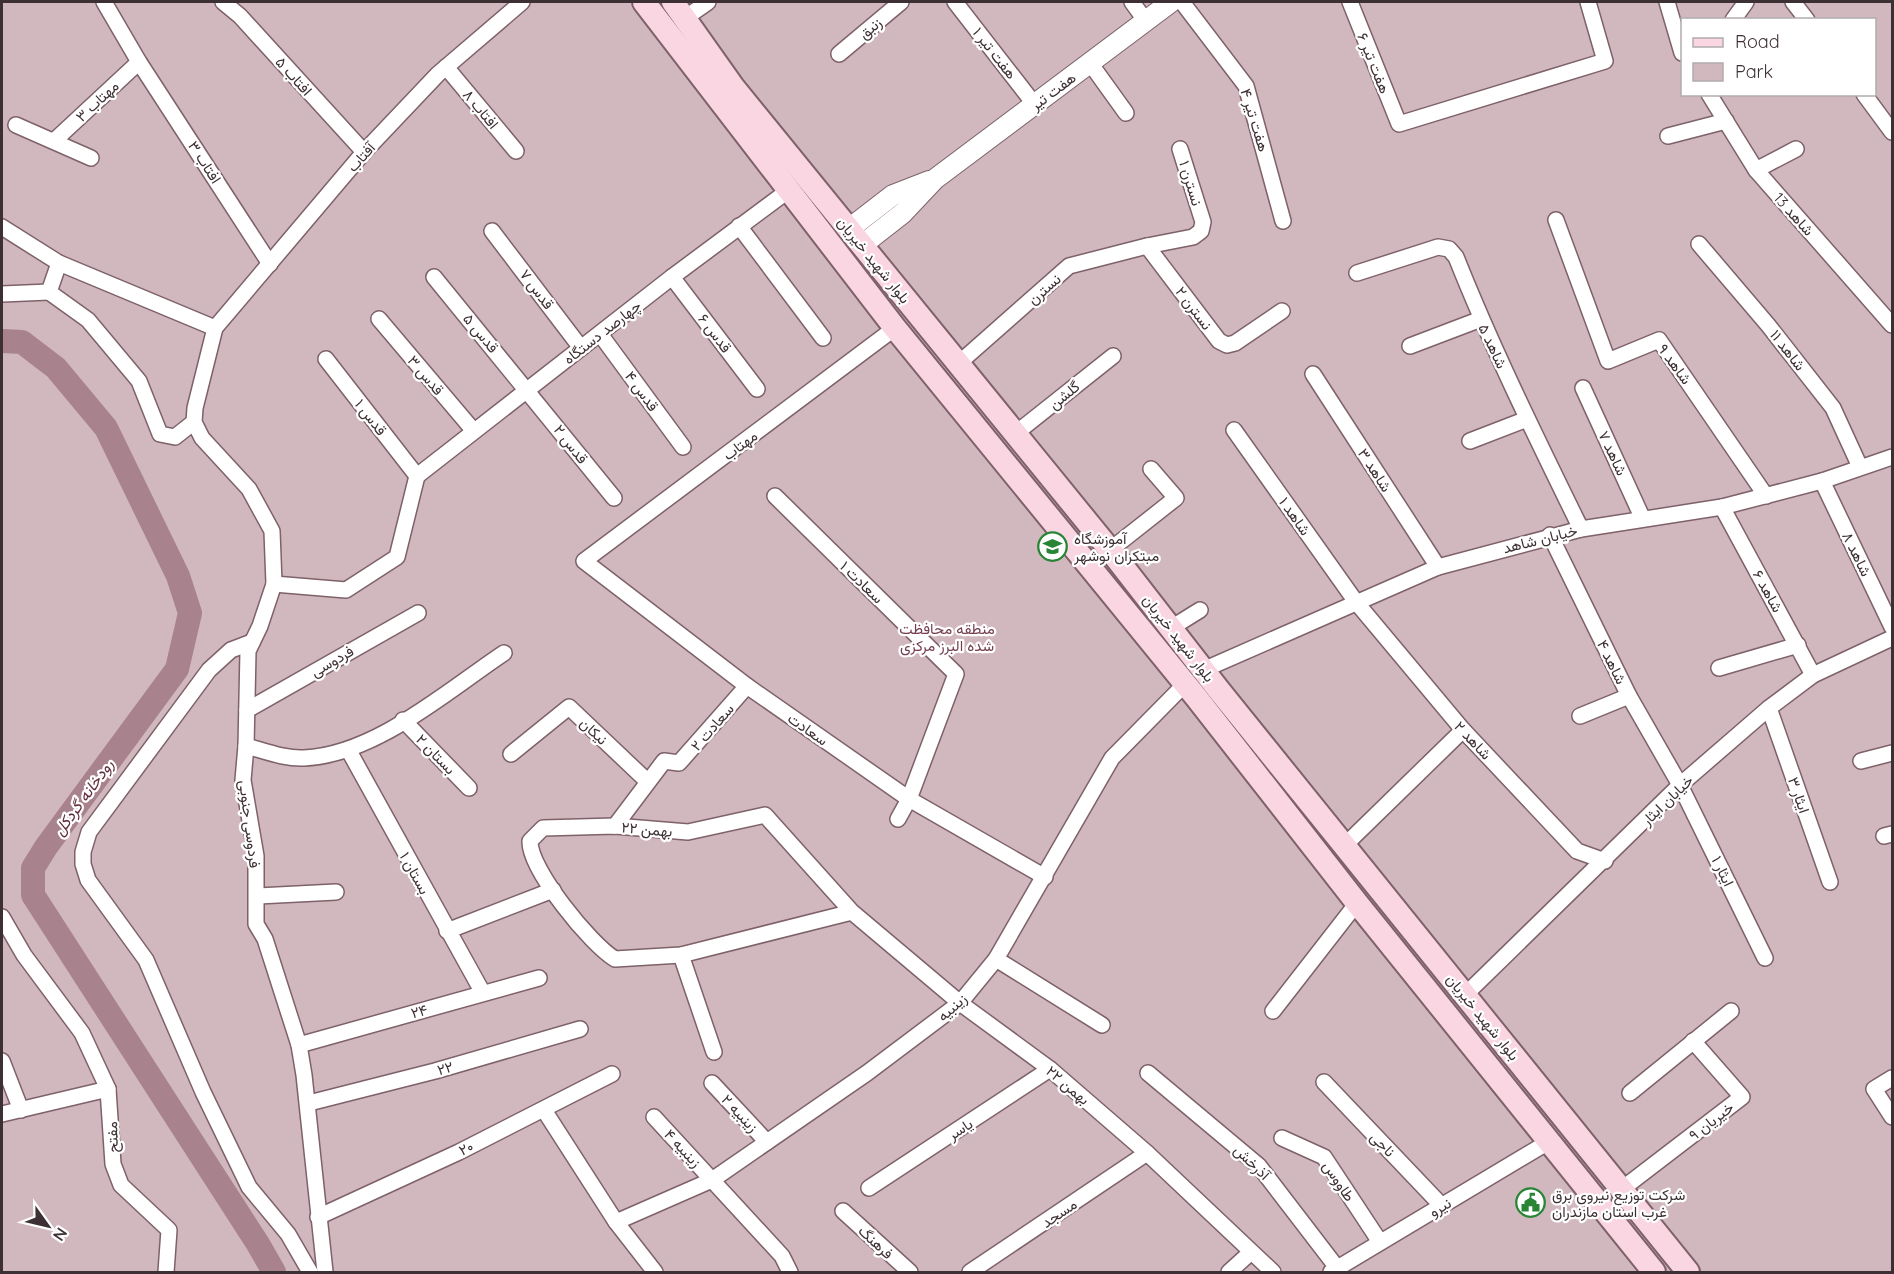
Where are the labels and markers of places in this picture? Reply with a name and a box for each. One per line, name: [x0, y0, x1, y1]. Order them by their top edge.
place label: آموزشگاه مبتکران نوشهر: [1073, 529, 1159, 565]
school or university icon: آموزشگاه مبتکران نوشهر: [1037, 531, 1069, 563]
place label: شرکت توزیع نیروی برق غرب استان مازندران: [1552, 1185, 1685, 1221]
public building icon: شرکت توزیع نیروی برق غرب استان مازندران: [1515, 1187, 1547, 1219]

